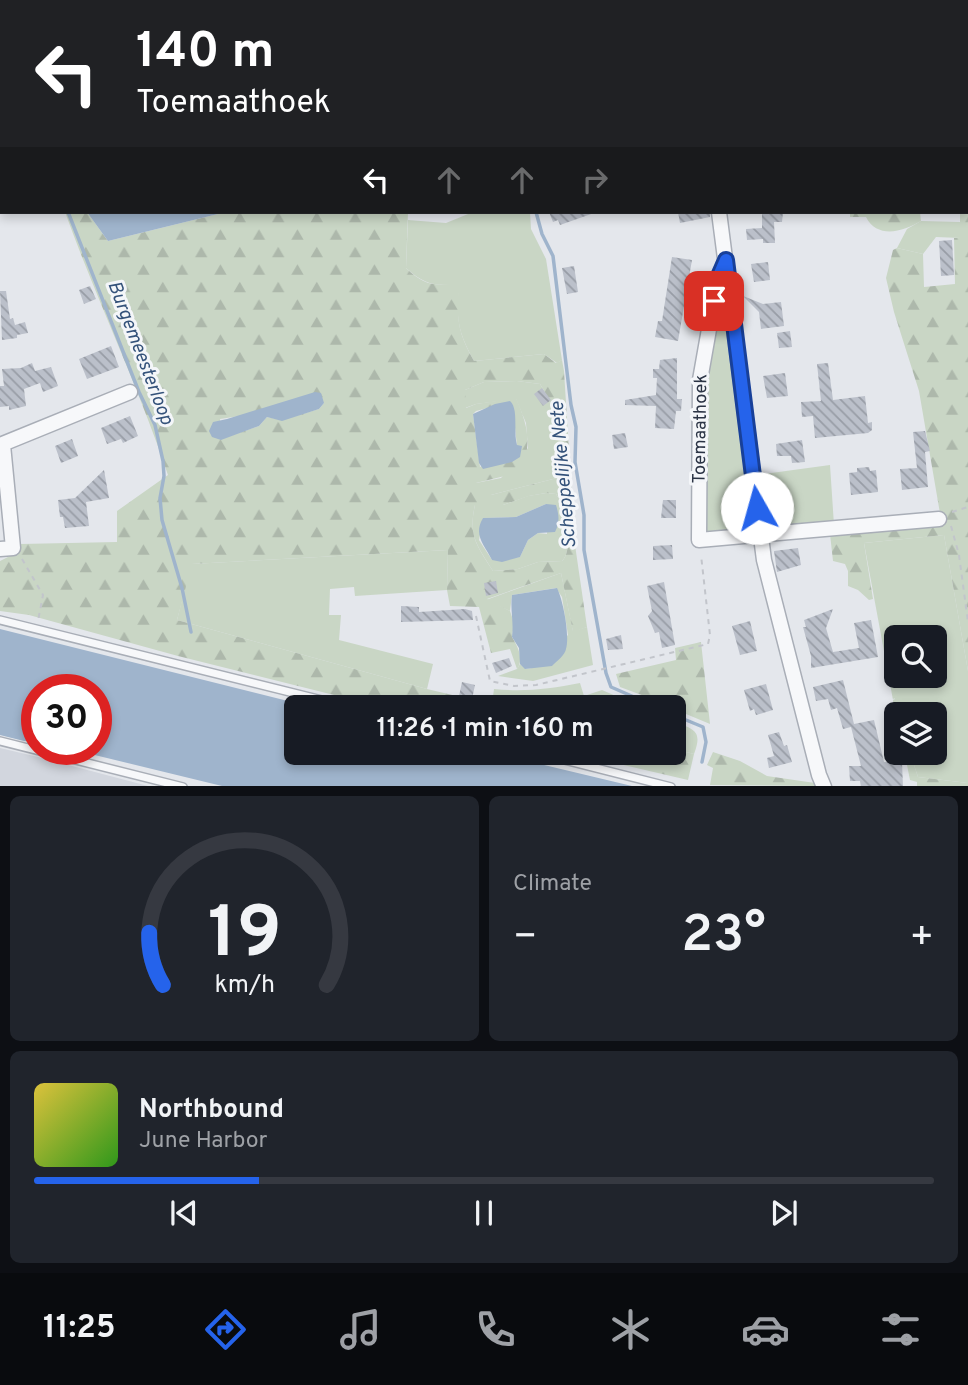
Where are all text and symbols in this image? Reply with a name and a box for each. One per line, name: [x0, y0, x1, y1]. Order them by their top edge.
text: 140 m: [136, 23, 275, 85]
icon: left: [21, 28, 112, 119]
text: Toemaathoek: [136, 84, 331, 124]
icon: left: [357, 161, 395, 199]
icon: ahead: [430, 161, 468, 199]
icon: ahead: [503, 161, 541, 199]
icon: right: [576, 161, 614, 199]
pin: [684, 271, 744, 331]
water label: Burgemeesterloop: [102, 278, 179, 429]
icon: arrive: [695, 282, 733, 320]
street label: Toemaathoek: [689, 374, 713, 484]
water label: Scheppelijke Nete: [546, 400, 582, 549]
position arrow: [720, 471, 794, 545]
map controls: [884, 625, 947, 765]
button: search: [884, 625, 947, 688]
speed limit sign: 30: [21, 674, 112, 765]
button: layers: [884, 702, 947, 765]
text: 11:26 · 1 min · 160 m: [377, 713, 593, 746]
text: Climate: [513, 870, 592, 899]
text: 19: [208, 891, 281, 983]
text: 23°: [681, 904, 766, 970]
text: −: [513, 914, 538, 963]
text: +: [909, 914, 934, 963]
text: km/h: [214, 969, 275, 1001]
text: Northbound: [139, 1094, 284, 1127]
text: June Harbor: [139, 1127, 267, 1156]
icon: previous: [165, 1194, 203, 1232]
icon: pause: [465, 1194, 503, 1232]
icon: next: [765, 1194, 803, 1232]
icon: directions: [201, 1305, 250, 1354]
icon: music: [336, 1305, 385, 1354]
icon: phone: [471, 1305, 520, 1354]
icon: climate: [606, 1305, 655, 1354]
icon: car: [741, 1305, 790, 1354]
icon: filters: [876, 1305, 925, 1354]
text: 11:25: [43, 1309, 115, 1349]

